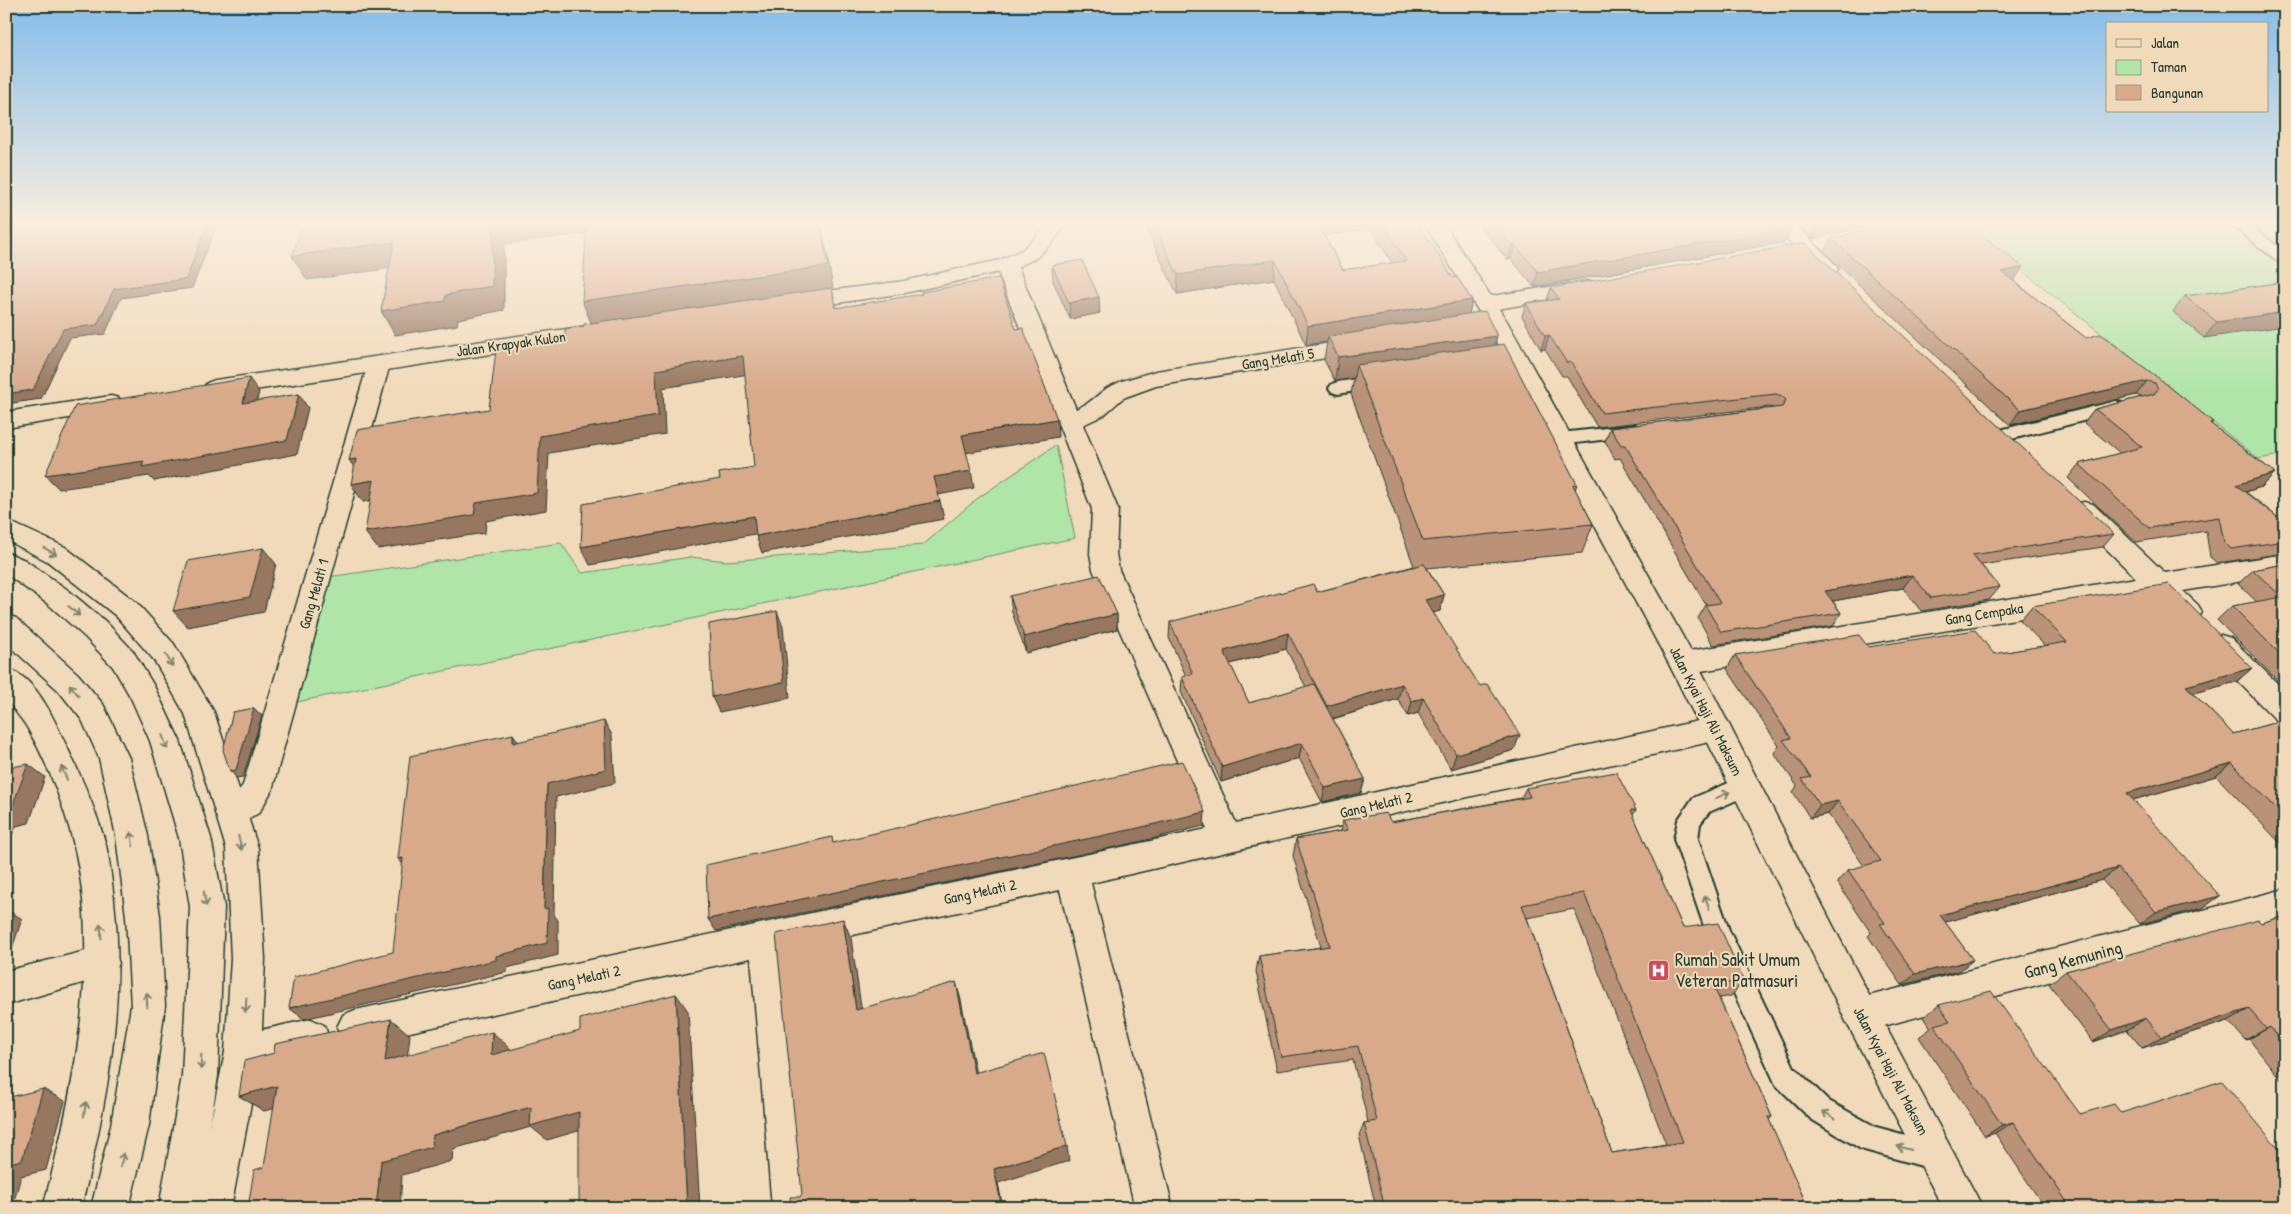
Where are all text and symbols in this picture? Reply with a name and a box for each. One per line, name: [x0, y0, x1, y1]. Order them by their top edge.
legend: [2106, 22, 2268, 112]
text: Jalan: [2151, 32, 2179, 53]
text: Taman: [2151, 56, 2187, 77]
text: Bangunan: [2151, 82, 2204, 103]
street label: Jalan Krapyak Kulon: [455, 325, 567, 362]
street label: Gang Melati 5: [1240, 342, 1316, 375]
one-way arrow: [42, 547, 57, 556]
street label: Gang Melati 1: [293, 556, 334, 631]
street label: Gang Cempaka: [1943, 597, 2025, 630]
one-way arrow: [67, 605, 80, 616]
street label: Jalan Kyai Haji Ali Maksum: [1665, 642, 1748, 779]
one-way arrow: [164, 652, 174, 666]
one-way arrow: [68, 683, 79, 696]
one-way arrow: [161, 734, 170, 749]
one-way arrow: [59, 766, 68, 781]
street label: Gang Melati 2: [1338, 786, 1414, 823]
one-way arrow: [1715, 790, 1730, 800]
one-way arrow: [127, 831, 137, 847]
one-way arrow: [236, 834, 246, 850]
street label: Gang Melati 2: [942, 874, 1018, 909]
one-way arrow: [201, 891, 211, 907]
one-way arrow: [1702, 894, 1712, 910]
one-way arrow: [96, 923, 105, 939]
street label: Gang Kemuning: [2021, 934, 2125, 985]
place label: Rumah Sakit Umum Veteran Patmasuri: [1675, 947, 1800, 993]
hospital icon: Rumah Sakit Umum Veteran Patmasuri: [1647, 958, 1671, 982]
street label: Gang Melati 2: [546, 960, 622, 995]
one-way arrow: [143, 992, 152, 1008]
one-way arrow: [241, 997, 250, 1013]
street label: Jalan Kyai Haji Ali Maksum: [1849, 1003, 1934, 1139]
one-way arrow: [196, 1053, 205, 1069]
one-way arrow: [81, 1102, 91, 1118]
one-way arrow: [1821, 1110, 1836, 1120]
one-way arrow: [1896, 1142, 1912, 1152]
one-way arrow: [118, 1153, 127, 1169]

